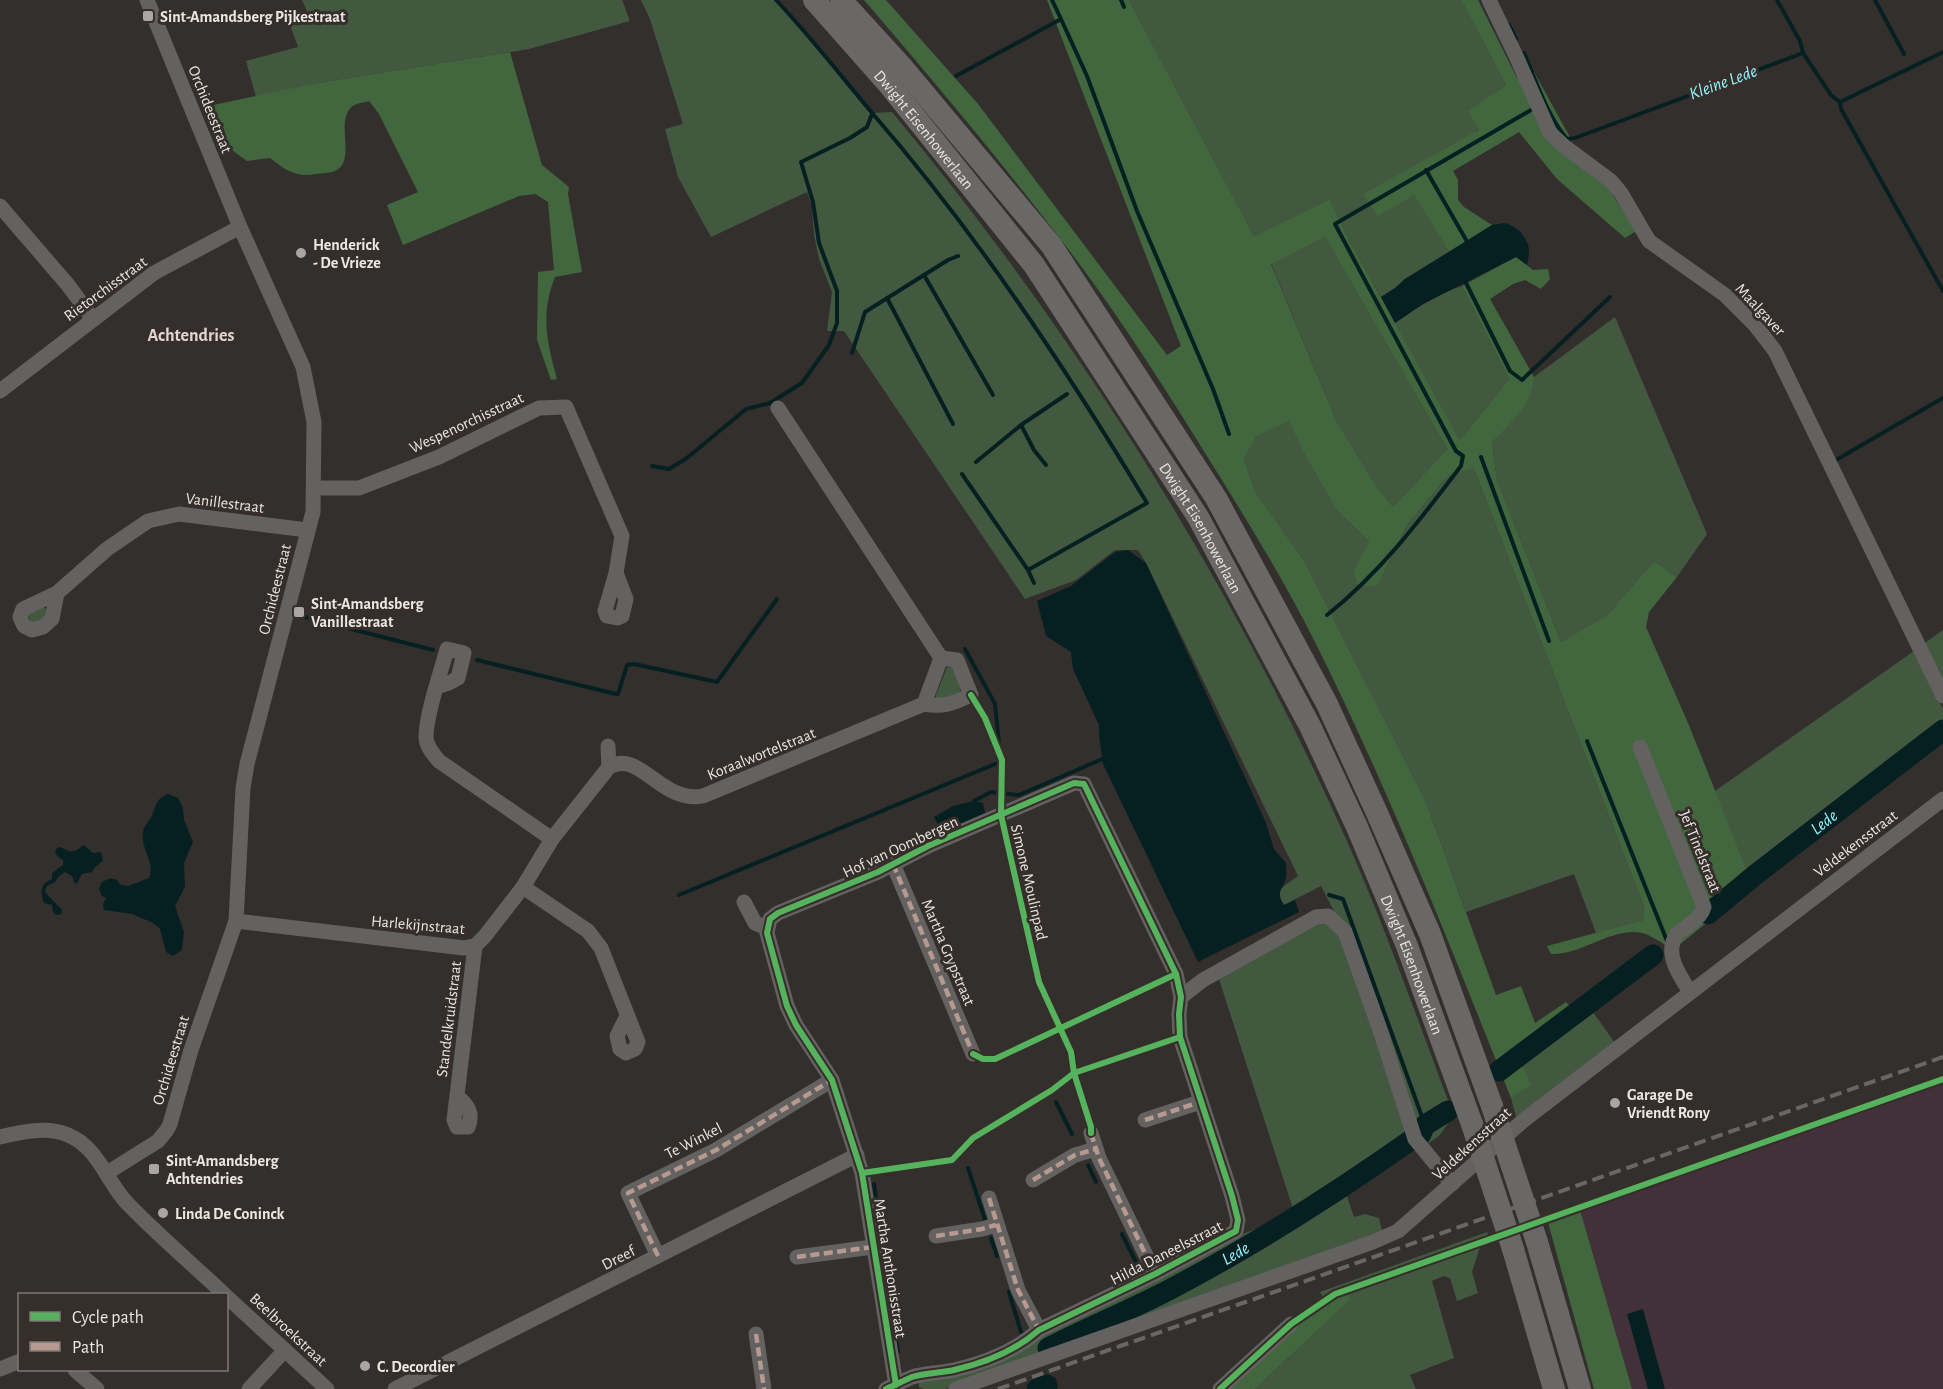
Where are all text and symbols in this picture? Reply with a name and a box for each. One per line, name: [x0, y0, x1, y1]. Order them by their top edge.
marker: Sint-Amandsberg Pijkestraat: [141, 9, 155, 23]
place label: Sint-Amandsberg Pijkestraat: [160, 9, 346, 26]
water label: Kleine Lede: [1687, 62, 1760, 104]
street label: Orchideestraat: [185, 63, 235, 155]
street label: Dwight Eisenhowerlaan: [871, 67, 976, 192]
place label: Henderick - De Vrieze: [313, 237, 381, 271]
marker: Henderick - De Vrieze: [294, 246, 308, 260]
street label: Rietorchisstraat: [61, 254, 150, 324]
street label: Maalgaver: [1732, 280, 1789, 340]
district label: Achtendries: [148, 327, 234, 345]
street label: Wespenorchisstraat: [407, 390, 526, 456]
street label: Dwight Eisenhowerlaan: [1156, 460, 1244, 596]
street label: Vanillestraat: [185, 490, 265, 516]
street label: Orchideestraat: [256, 542, 294, 636]
place label: Sint-Amandsberg Vanillestraat: [311, 596, 424, 630]
marker: Sint-Amandsberg Vanillestraat: [292, 605, 306, 619]
street label: Koraalwortelstraat: [705, 725, 818, 783]
water label: Lede: [1808, 807, 1841, 839]
street label: Veldekensstraat: [1811, 807, 1900, 880]
street label: Jef Tinelstraat: [1676, 808, 1724, 895]
street label: Hof van Oombergen: [840, 813, 961, 881]
street label: Simone Moulinpad: [1008, 823, 1050, 942]
street label: Dwight Eisenhowerlaan: [1377, 893, 1446, 1037]
street label: Martha Grypstraat: [918, 897, 978, 1008]
street label: Harlekijnstraat: [370, 913, 465, 938]
street label: Standelkruidstraat: [434, 960, 464, 1078]
street label: Orchideestraat: [150, 1014, 192, 1107]
place label: Garage De Vriendt Rony: [1627, 1087, 1711, 1122]
marker: Garage De Vriendt Rony: [1608, 1096, 1622, 1110]
street label: Veldekensstraat: [1429, 1104, 1514, 1183]
street label: Te Winkel: [662, 1120, 725, 1162]
place label: Sint-Amandsberg Achtendries: [166, 1153, 279, 1187]
marker: Sint-Amandsberg Achtendries: [147, 1162, 161, 1176]
street label: Martha Anthonisstraat: [871, 1197, 909, 1339]
marker: Linda De Coninck: [156, 1206, 170, 1220]
place label: Linda De Coninck: [175, 1206, 285, 1222]
street label: Hilda Daneelsstraat: [1108, 1218, 1225, 1288]
water label: Lede: [1219, 1239, 1253, 1269]
street label: Dreef: [599, 1242, 639, 1273]
street label: Beelbroekstraat: [247, 1290, 330, 1369]
legend: [18, 1293, 228, 1371]
text: Cycle path: [72, 1309, 144, 1327]
text: Path: [72, 1339, 104, 1357]
marker: C. Decordier: [358, 1359, 372, 1373]
place label: C. Decordier: [377, 1359, 455, 1375]

